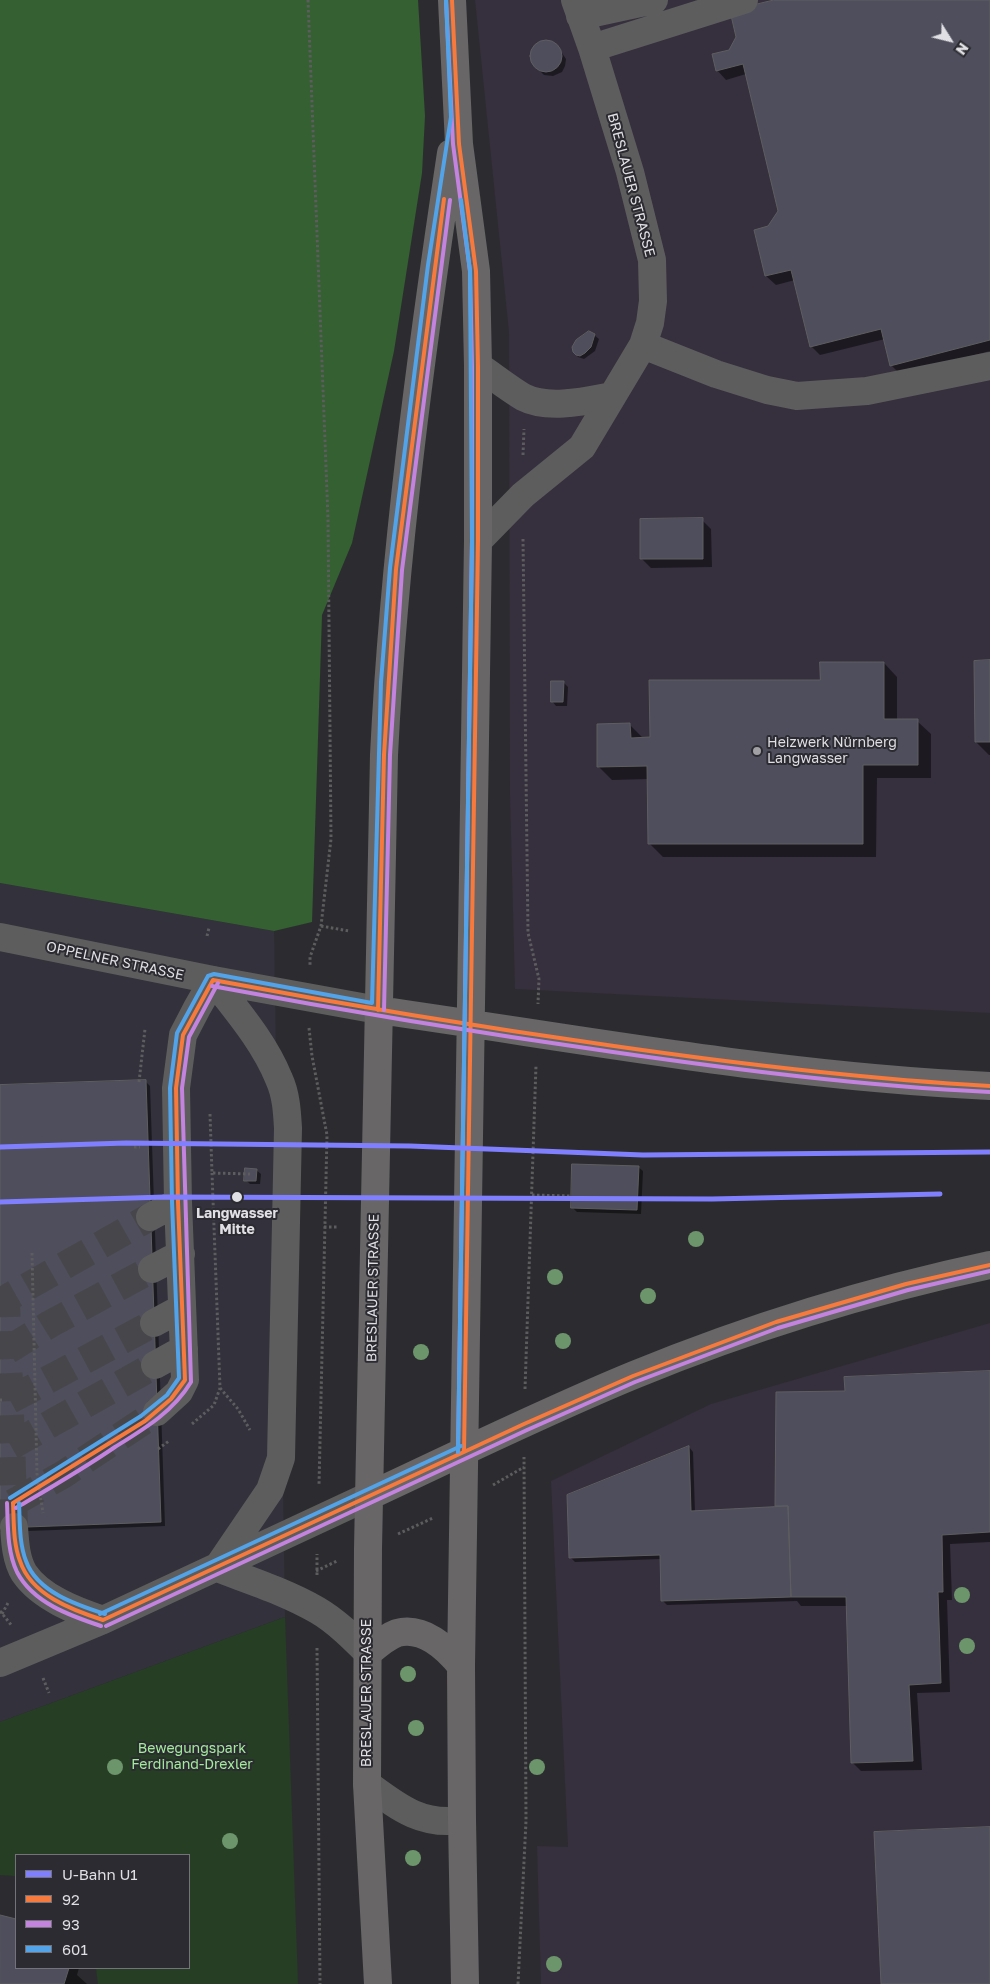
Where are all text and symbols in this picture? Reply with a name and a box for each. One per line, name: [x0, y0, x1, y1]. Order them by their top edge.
north arrow: [925, 15, 975, 65]
text: N: [953, 40, 973, 58]
street label: BRESLAUER STRASSE: [604, 111, 658, 259]
place label: Heizwerk Nürnberg Langwasser: [767, 735, 897, 768]
marker: Heizwerk Nürnberg Langwasser: [751, 745, 763, 757]
street label: OPPELNER STRASSE: [45, 938, 185, 984]
marker: Langwasser Mitte: [230, 1190, 244, 1204]
place label: Langwasser Mitte: [196, 1206, 278, 1238]
street label: BRESLAUER STRASSE: [363, 1214, 383, 1362]
street label: BRESLAUER STRASSE: [359, 1619, 375, 1767]
park label: Bewegungspark Ferdinand-Drexler: [131, 1741, 253, 1774]
legend: [15, 1854, 190, 1969]
text: U-Bahn U1: [62, 1865, 138, 1883]
text: 92: [62, 1890, 80, 1908]
text: 93: [62, 1915, 80, 1933]
text: 601: [62, 1940, 88, 1958]

